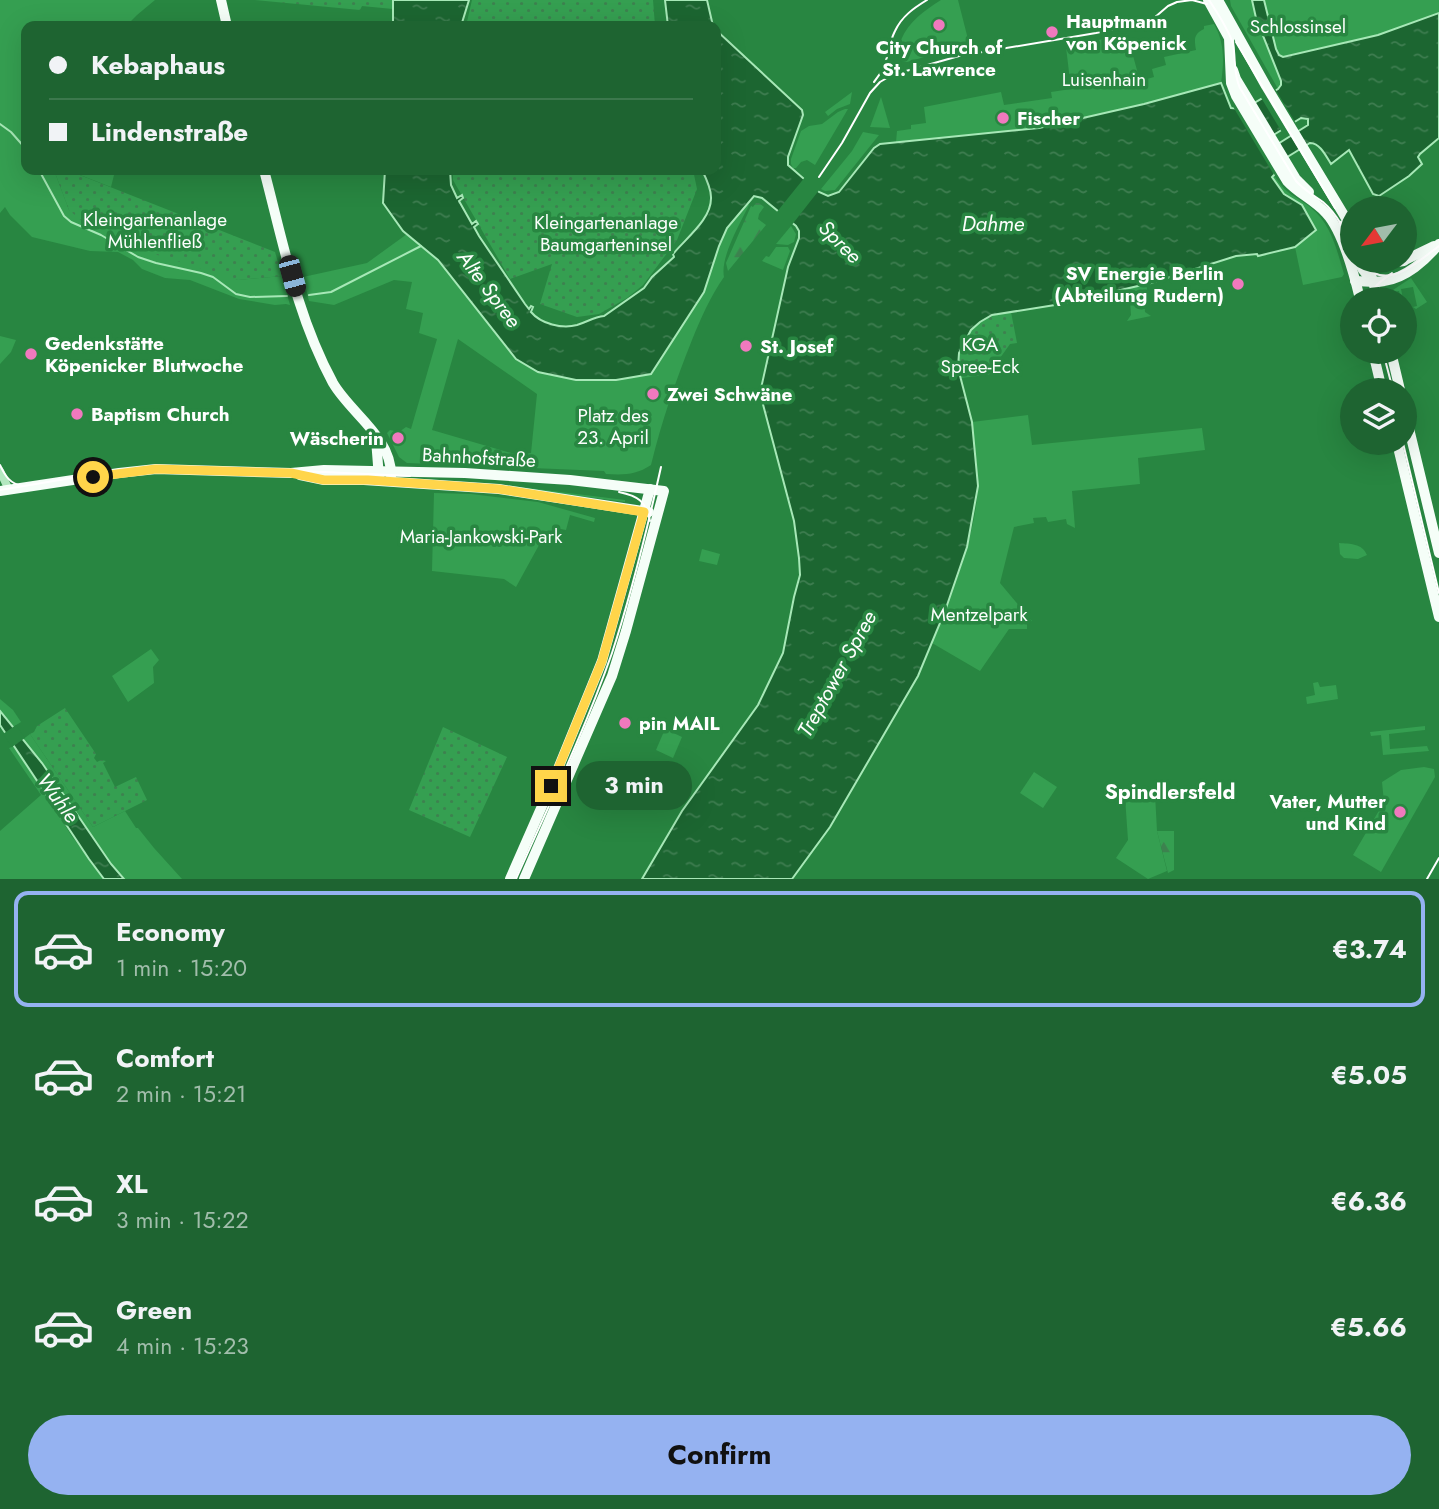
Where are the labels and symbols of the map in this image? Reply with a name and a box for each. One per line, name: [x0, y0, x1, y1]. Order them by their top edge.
place label: Hauptmann von Köpenick: [1065, 8, 1187, 57]
park label: Schlossinsel: [1250, 13, 1346, 40]
marker: City Church of St. Lawrence: [931, 17, 947, 33]
marker: Hauptmann von Köpenick: [1044, 24, 1060, 40]
place label: City Church of St. Lawrence: [876, 34, 1004, 83]
park label: Luisenhain: [1062, 66, 1146, 93]
place label: Fischer: [1017, 105, 1080, 132]
marker: Fischer: [995, 110, 1011, 126]
north arrow: [1340, 196, 1418, 273]
park label: Kleingartenanlage Mühlenfließ: [83, 206, 227, 255]
park label: Kleingartenanlage Baumgarteninsel: [534, 209, 678, 258]
water label: Dahme: [962, 209, 1025, 239]
water label: Spree: [812, 214, 869, 271]
water label: Alte Spree: [449, 243, 528, 334]
car: [277, 253, 308, 299]
place label: SV Energie Berlin (Abteilung Rudern): [1054, 260, 1224, 309]
marker: SV Energie Berlin (Abteilung Rudern): [1230, 276, 1246, 292]
place label: Gedenkstätte Köpenicker Blutwoche: [45, 330, 243, 379]
park label: KGA Spree-Eck: [941, 331, 1020, 380]
place label: St. Josef: [760, 333, 835, 360]
marker: St. Josef: [738, 338, 754, 354]
marker: Gedenkstätte Köpenicker Blutwoche: [23, 346, 39, 362]
place label: Zwei Schwäne: [667, 381, 793, 408]
marker: Zwei Schwäne: [645, 386, 661, 402]
place label: Baptism Church: [91, 401, 230, 428]
park label: Platz des 23. April: [577, 402, 649, 451]
marker: Baptism Church: [69, 406, 85, 422]
place label: Wäscherin: [290, 425, 384, 452]
marker: Wäscherin: [390, 430, 406, 446]
street label: Bahnhofstraße: [421, 441, 537, 474]
route start: [77, 461, 109, 493]
park label: Maria-Jankowski-Park: [400, 523, 563, 550]
park label: Mentzelpark: [930, 601, 1028, 628]
water label: Treptower Spree: [790, 605, 884, 743]
place label: pin MAIL: [639, 710, 720, 737]
marker: pin MAIL: [617, 715, 633, 731]
callout: 3 min: [576, 762, 691, 810]
water label: Wuhle: [30, 767, 87, 830]
route end: [535, 770, 567, 802]
district label: Spindlersfeld: [1105, 777, 1235, 807]
place label: Vater, Mutter und Kind: [1269, 788, 1386, 837]
marker: Vater, Mutter und Kind: [1392, 804, 1408, 820]

